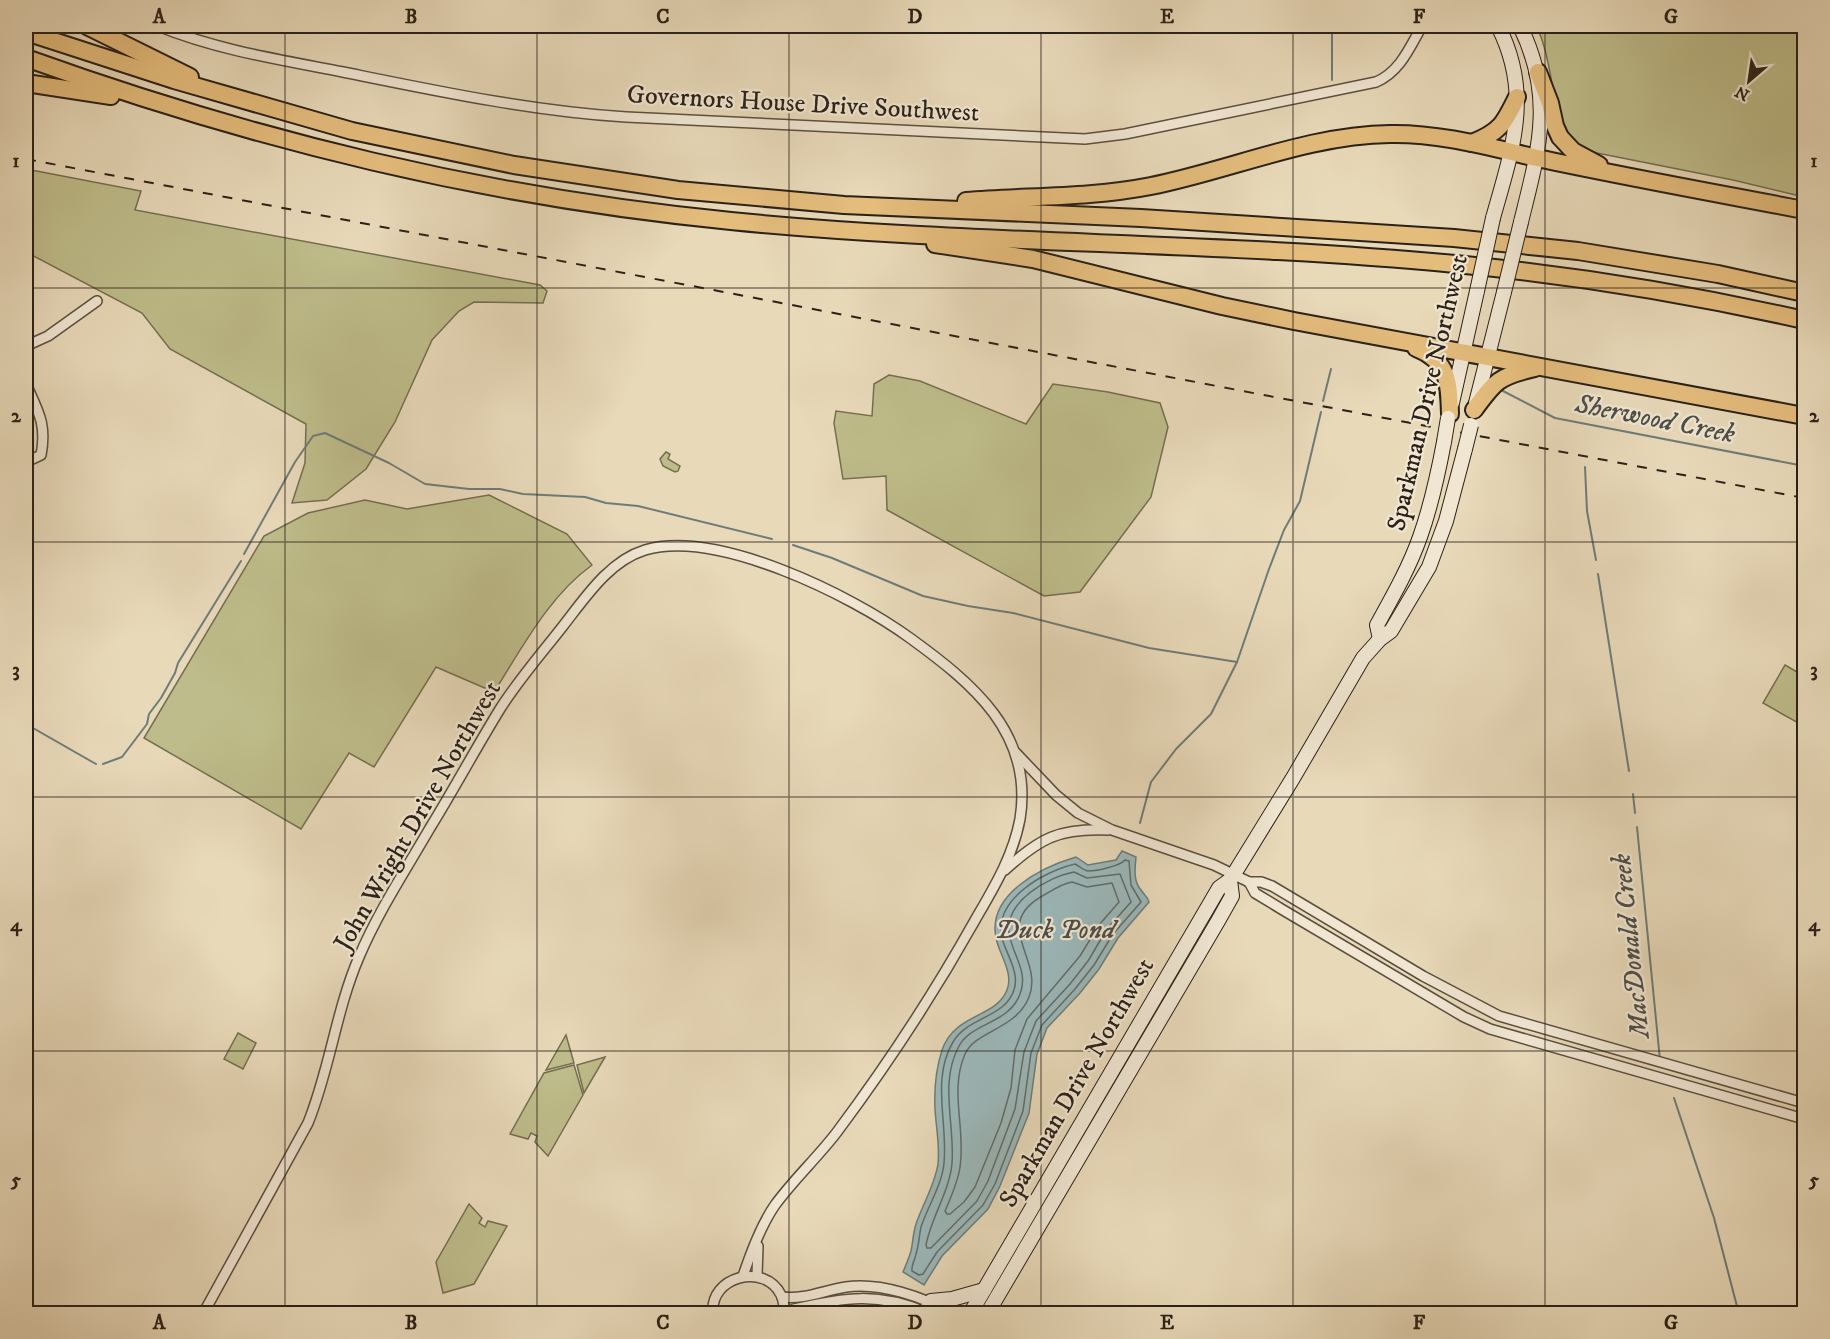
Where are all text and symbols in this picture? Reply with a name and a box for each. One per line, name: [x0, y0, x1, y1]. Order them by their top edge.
text: A: [152, 5, 167, 30]
text: B: [405, 5, 417, 30]
text: C: [656, 5, 670, 30]
text: D: [908, 5, 923, 30]
text: E: [1160, 5, 1174, 30]
text: F: [1413, 5, 1426, 30]
text: G: [1664, 5, 1678, 30]
north arrow: [1719, 51, 1779, 111]
street label: Governors House Drive Southwest: [626, 78, 980, 130]
text: N: [1732, 81, 1753, 105]
text: 1: [12, 149, 20, 174]
text: 1: [1810, 149, 1818, 174]
street label: Sparkman Drive Northwest: [1380, 252, 1476, 534]
water label: Sherwood Creek: [1571, 387, 1738, 451]
text: 2: [11, 404, 22, 429]
text: 2: [1809, 404, 1820, 429]
text: 3: [12, 658, 20, 683]
text: 3: [1810, 658, 1818, 683]
street label: John Wright Drive Northwest: [326, 675, 509, 959]
water label: MacDonald Creek: [1604, 851, 1658, 1042]
text: 4: [10, 913, 23, 938]
water label: Duck Pond: [995, 913, 1119, 947]
text: 4: [1808, 913, 1821, 938]
street label: Sparkman Drive Northwest: [992, 952, 1162, 1214]
text: 5: [10, 1168, 21, 1193]
text: 5: [1808, 1168, 1819, 1193]
text: A: [152, 1311, 167, 1336]
text: B: [405, 1311, 417, 1336]
text: C: [656, 1311, 670, 1336]
text: D: [908, 1311, 923, 1336]
text: E: [1160, 1311, 1174, 1336]
text: F: [1413, 1311, 1426, 1336]
text: G: [1664, 1311, 1678, 1336]

